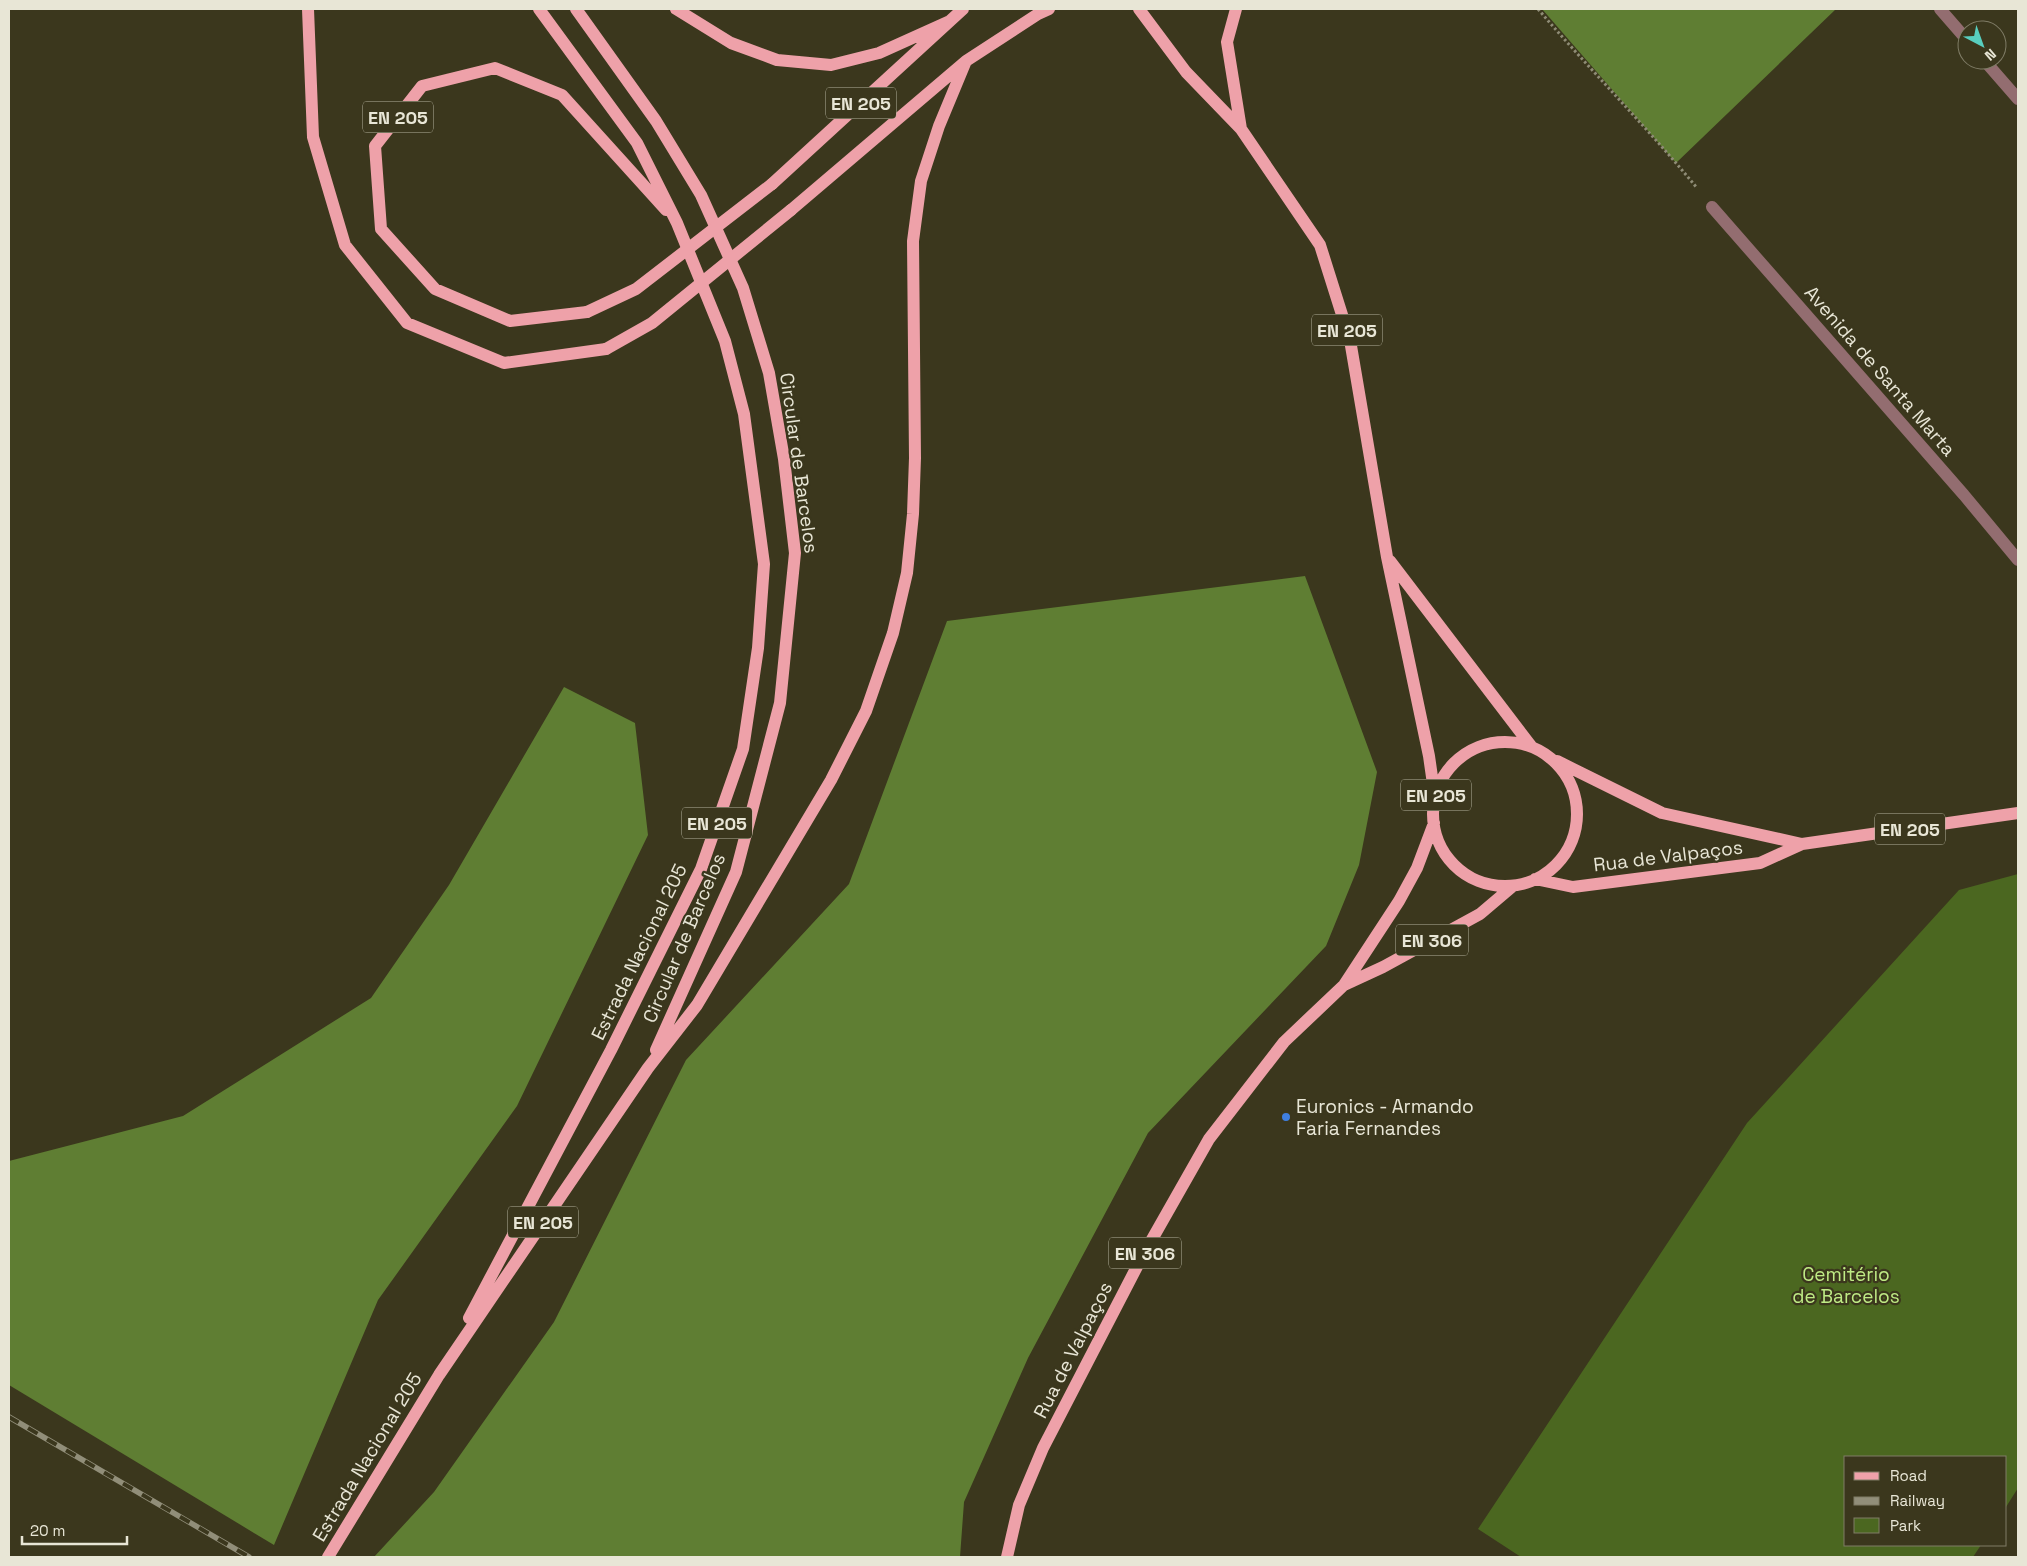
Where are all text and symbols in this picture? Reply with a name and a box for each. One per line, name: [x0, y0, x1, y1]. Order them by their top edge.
north arrow: [1957, 20, 2007, 70]
text: N: [1981, 45, 2000, 65]
road number: EN 205: [826, 88, 896, 119]
road number: EN 205: [363, 101, 433, 132]
street label: Avenida de Santa Marta: [1799, 281, 1961, 462]
road number: EN 205: [1312, 314, 1382, 346]
street label: Circular de Barcelos: [774, 371, 824, 555]
road number: EN 205: [1401, 780, 1471, 810]
road number: EN 205: [682, 808, 752, 838]
road number: EN 205: [1875, 814, 1945, 844]
street label: Rua de Valpaços: [1592, 834, 1744, 878]
street label: Circular de Barcelos: [637, 849, 731, 1027]
street label: Estrada Nacional 205: [585, 860, 693, 1044]
road number: EN 306: [1396, 924, 1468, 956]
place label: Euronics - Armando Faria Fernandes: [1296, 1094, 1474, 1141]
marker: Euronics - Armando Faria Fernandes: [1280, 1111, 1292, 1123]
road number: EN 205: [508, 1206, 578, 1238]
road number: EN 306: [1109, 1238, 1181, 1268]
park label: Cemitério de Barcelos: [1792, 1262, 1900, 1309]
street label: Rua de Valpaços: [1028, 1277, 1118, 1423]
street label: Estrada Nacional 205: [307, 1368, 427, 1546]
legend: [1844, 1456, 2007, 1546]
text: Road: [1890, 1466, 1927, 1485]
text: Railway: [1890, 1491, 1945, 1510]
scale bar: [22, 1514, 128, 1546]
text: Park: [1890, 1516, 1921, 1535]
text: 20 m: [30, 1521, 65, 1540]

